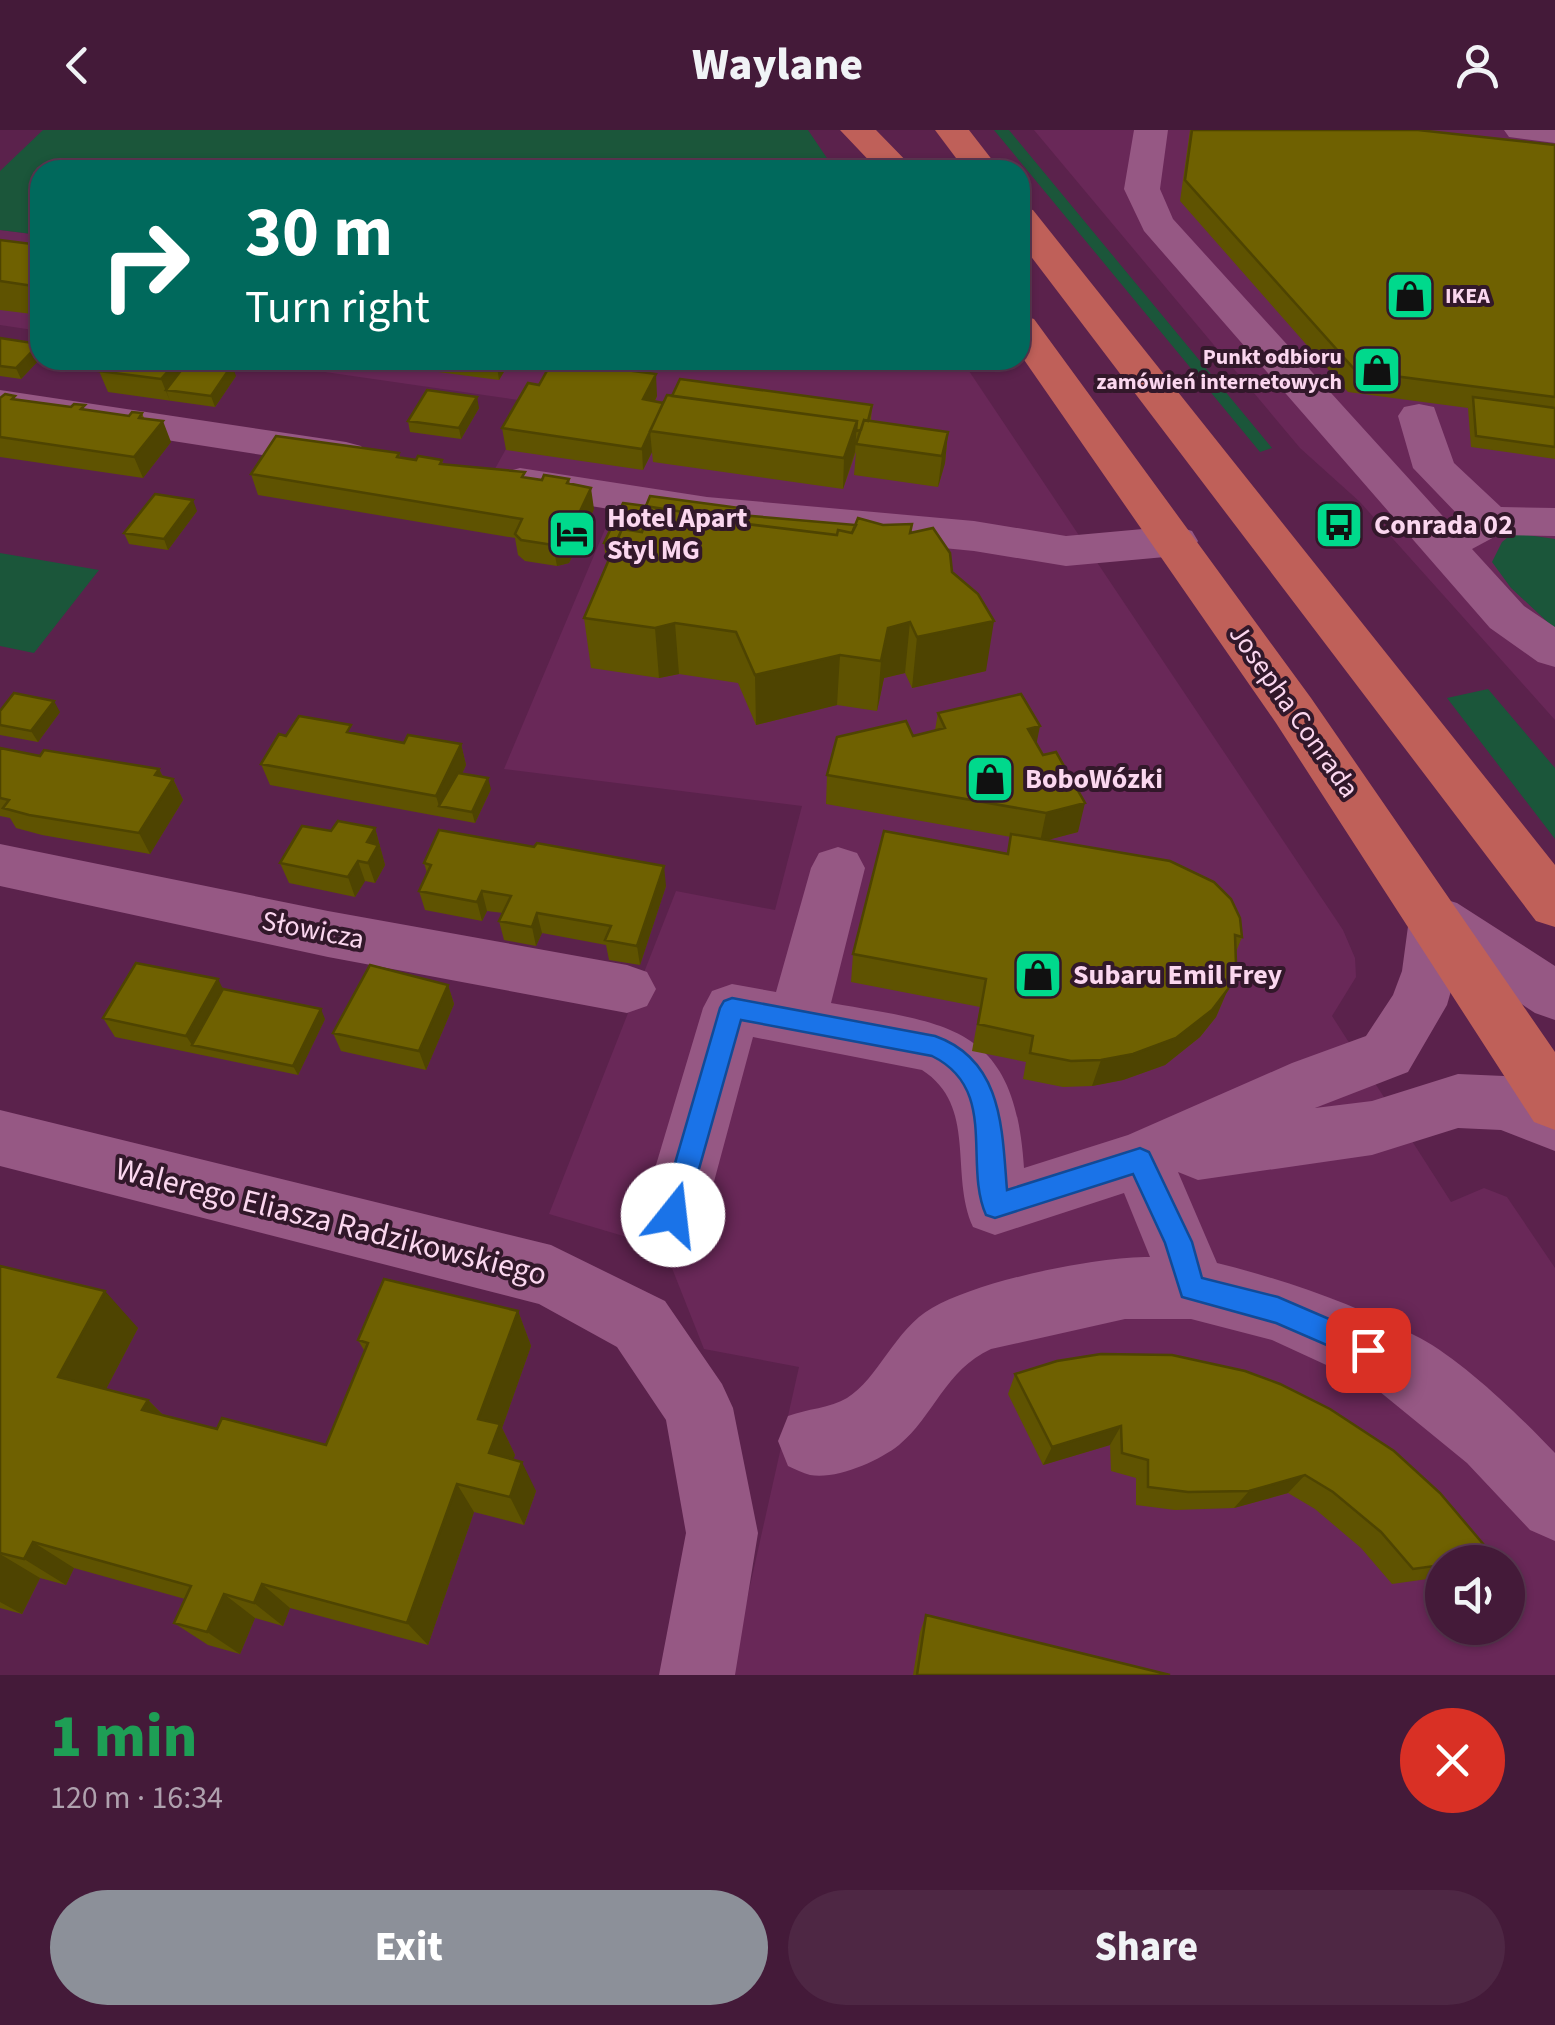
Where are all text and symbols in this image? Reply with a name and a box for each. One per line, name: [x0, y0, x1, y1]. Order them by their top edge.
text: Waylane: [692, 33, 863, 97]
icon: back: [50, 38, 105, 93]
icon: person: [1450, 38, 1505, 93]
text: 30 m: [245, 183, 393, 283]
icon: right: [80, 200, 210, 330]
shop icon: IKEA: [1384, 270, 1436, 322]
text: Turn right: [245, 276, 430, 340]
place label: IKEA: [1445, 280, 1490, 312]
place label: Punkt odbioru zamówień internetowych: [1096, 341, 1342, 398]
shop icon: Punkt odbioru zamówień internetowych: [1351, 344, 1403, 396]
place label: Hotel Apart Styl MG: [607, 498, 748, 570]
bus stop icon: Conrada 02: [1313, 499, 1365, 551]
place label: Conrada 02: [1374, 505, 1513, 545]
hotel icon: Hotel Apart Styl MG: [546, 508, 598, 560]
street label: Josepha Conrada: [1219, 616, 1369, 806]
shop icon: BoboWózki: [964, 753, 1016, 805]
place label: BoboWózki: [1025, 759, 1163, 799]
street label: Słowicza: [258, 900, 368, 960]
shop icon: Subaru Emil Frey: [1012, 949, 1064, 1001]
place label: Subaru Emil Frey: [1073, 955, 1283, 995]
street label: Walerego Eliasza Radzikowskiego: [110, 1146, 552, 1298]
position arrow: [621, 1163, 725, 1267]
pin: [1326, 1308, 1411, 1393]
icon: arrive: [1341, 1323, 1396, 1378]
map controls: [1425, 1545, 1525, 1645]
button: sound: [1425, 1545, 1525, 1645]
text: 1 min: [50, 1695, 197, 1780]
button: close: [1400, 1708, 1505, 1813]
text: 120 m · 16:34: [50, 1775, 223, 1821]
button: Exit: [50, 1890, 768, 2005]
button: Share: [788, 1890, 1505, 2005]

